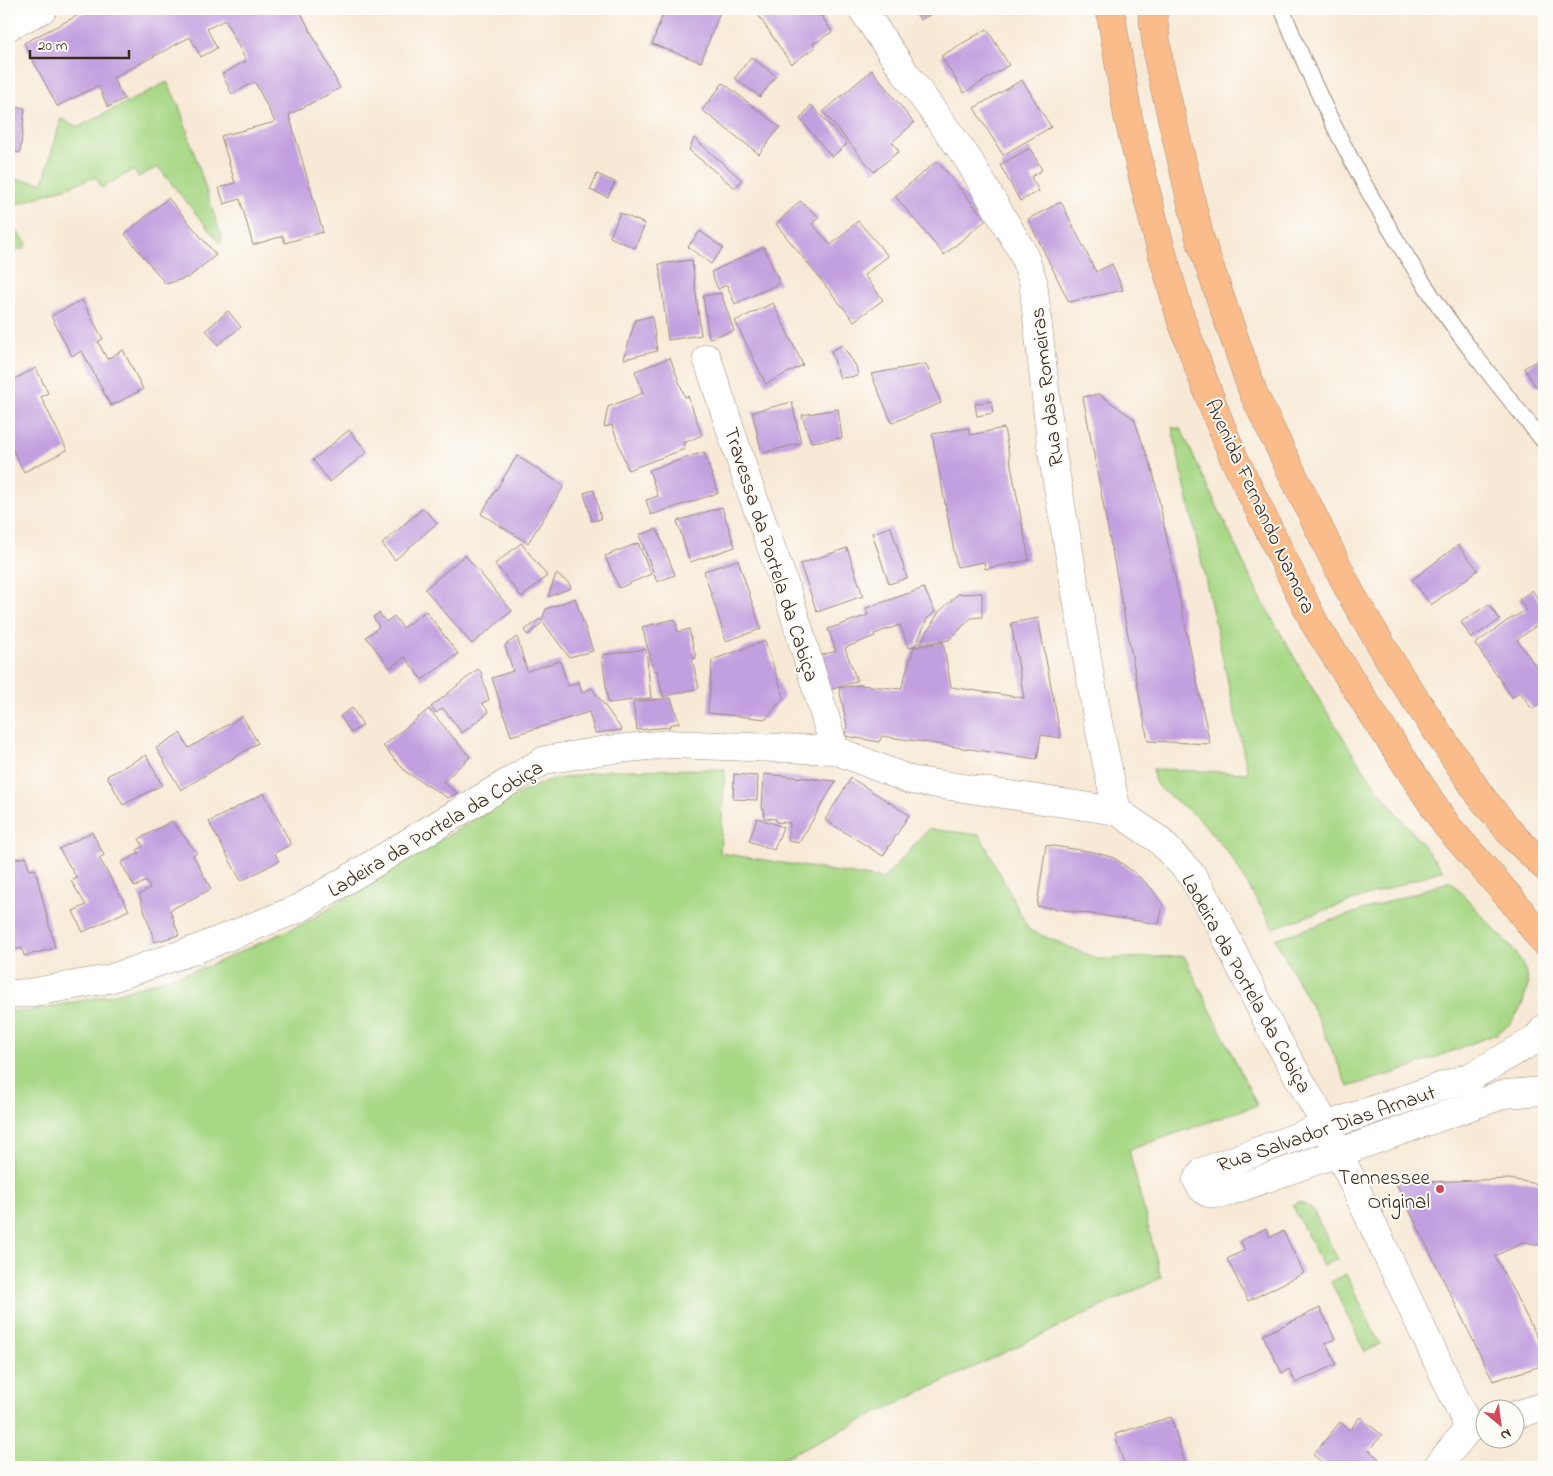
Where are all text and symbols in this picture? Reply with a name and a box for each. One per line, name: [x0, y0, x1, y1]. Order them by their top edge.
scale bar: [30, 28, 129, 60]
text: 20 m: [38, 35, 68, 57]
street label: Rua das Romeiras: [1023, 306, 1073, 468]
street label: Avenida Fernando Namora: [1196, 395, 1322, 619]
street label: Travessa da Portela da Cabiça: [715, 423, 825, 686]
street label: Ladeira da Portela da Cobiça: [323, 753, 549, 906]
street label: Ladeira da Portela da Cobiça: [1172, 869, 1318, 1099]
street label: Rua Salvador Dias Arnaut: [1213, 1078, 1440, 1181]
place label: Tennessee Original: [1338, 1164, 1431, 1220]
marker: Tennessee Original: [1434, 1183, 1446, 1195]
north arrow: [1476, 1398, 1526, 1448]
text: N: [1496, 1423, 1515, 1446]

